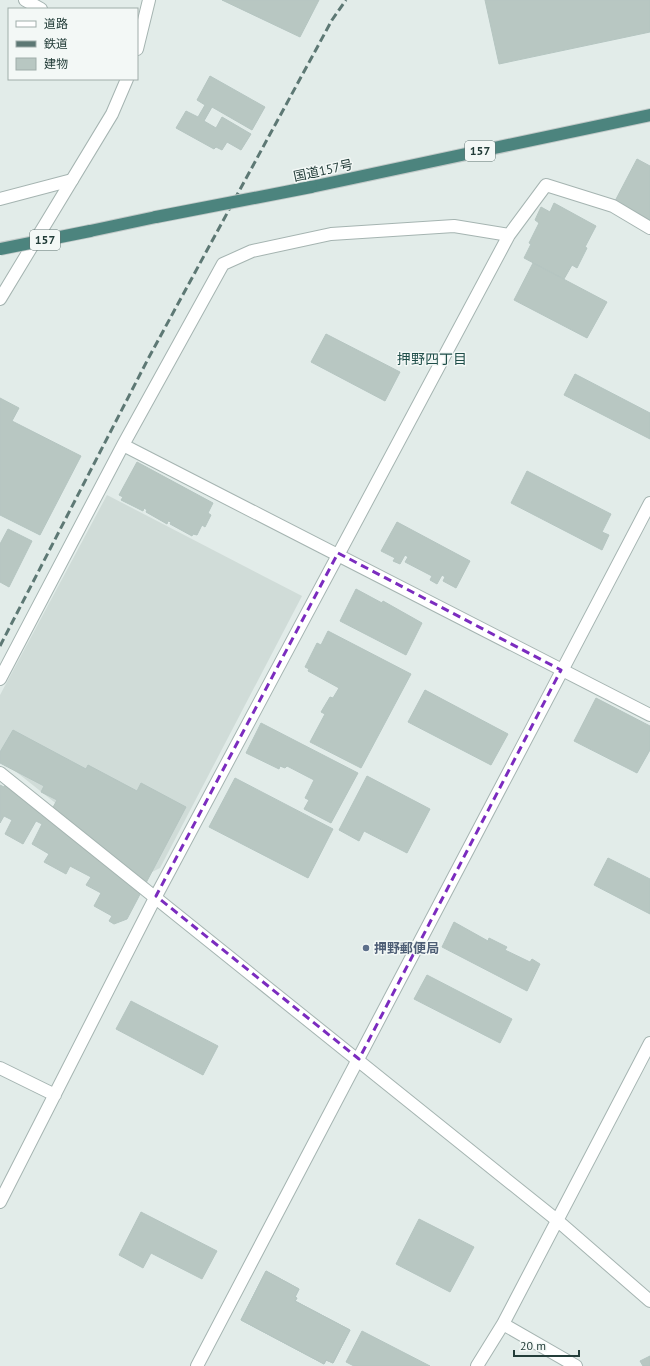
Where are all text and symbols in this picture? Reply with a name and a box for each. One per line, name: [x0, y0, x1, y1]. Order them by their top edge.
legend: [8, 8, 138, 80]
text: 道路: [44, 16, 68, 31]
text: 鉄道: [44, 36, 68, 51]
text: 建物: [44, 56, 68, 71]
road number: 157: [465, 141, 495, 161]
street label: 国道157号: [292, 156, 354, 185]
road number: 157: [30, 230, 60, 250]
district label: 押野四丁目: [397, 350, 467, 368]
place label: 押野郵便局: [374, 940, 439, 957]
marker: 押野郵便局: [361, 943, 371, 953]
scale bar: [514, 1332, 579, 1358]
text: 20 m: [520, 1338, 546, 1353]

